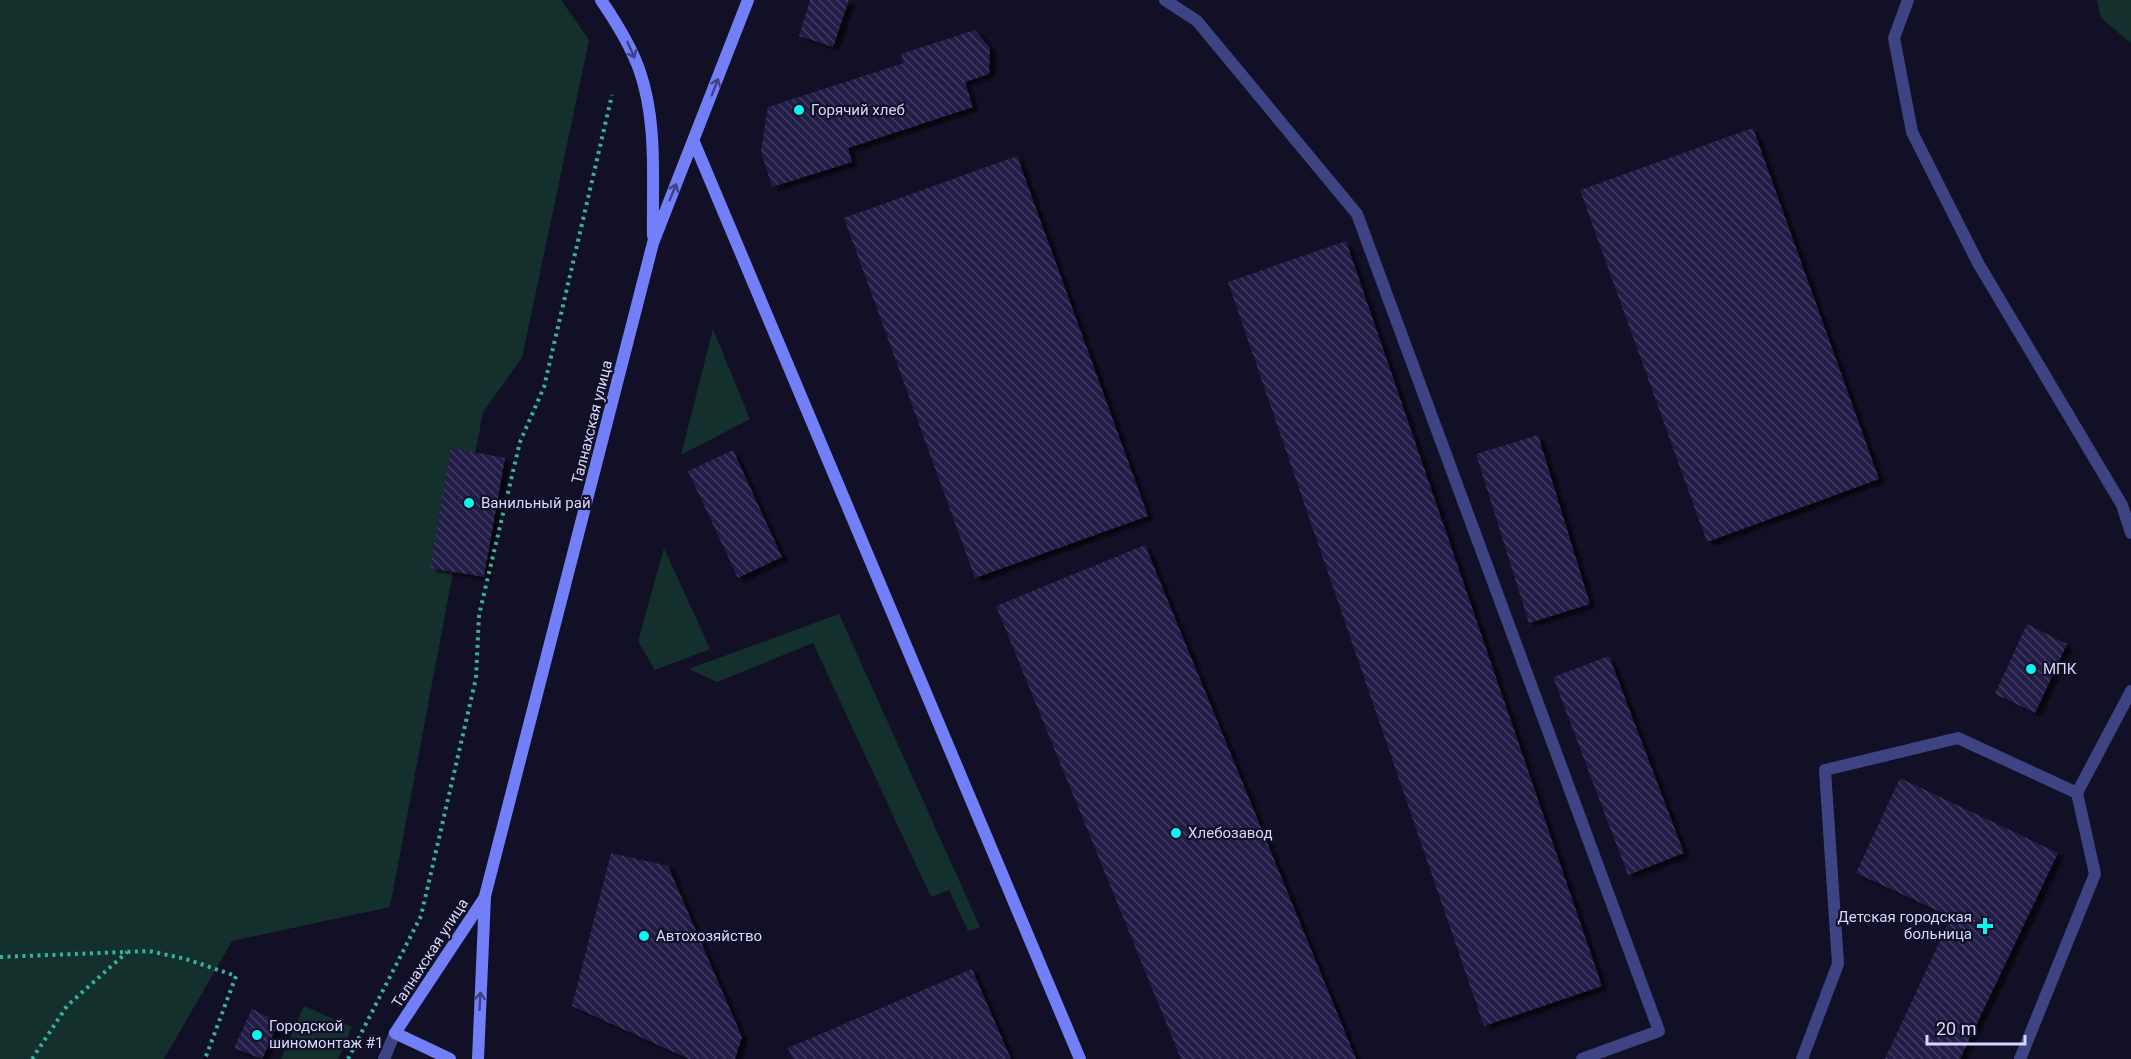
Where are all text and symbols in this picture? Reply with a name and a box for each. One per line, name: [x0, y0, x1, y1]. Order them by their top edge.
one-way arrow: [625, 41, 637, 59]
one-way arrow: [710, 78, 721, 97]
place label: Горячий хлеб: [811, 101, 905, 119]
marker: Горячий хлеб: [792, 103, 806, 117]
one-way arrow: [669, 184, 680, 202]
street label: Талнахская улица: [568, 359, 616, 485]
place label: Ванильный рай: [481, 494, 591, 512]
marker: Ванильный рай: [462, 496, 476, 510]
place label: МПК: [2043, 660, 2077, 678]
marker: МПК: [2024, 662, 2038, 676]
place label: Хлебозавод: [1188, 824, 1272, 842]
marker: Хлебозавод: [1169, 826, 1183, 840]
street label: Талнахская улица: [388, 895, 472, 1011]
place label: Детская городская больница: [1838, 908, 1972, 943]
marker: Детская городская больница: [1976, 917, 1994, 935]
place label: Автохозяйство: [656, 927, 762, 945]
marker: Автохозяйство: [637, 929, 651, 943]
one-way arrow: [475, 991, 486, 1011]
scale bar: [1927, 1008, 2024, 1046]
place label: Городской шиномонтаж #1: [269, 1017, 383, 1052]
text: 20 m: [1936, 1018, 1976, 1039]
marker: Городской шиномонтаж #1: [250, 1028, 264, 1042]

